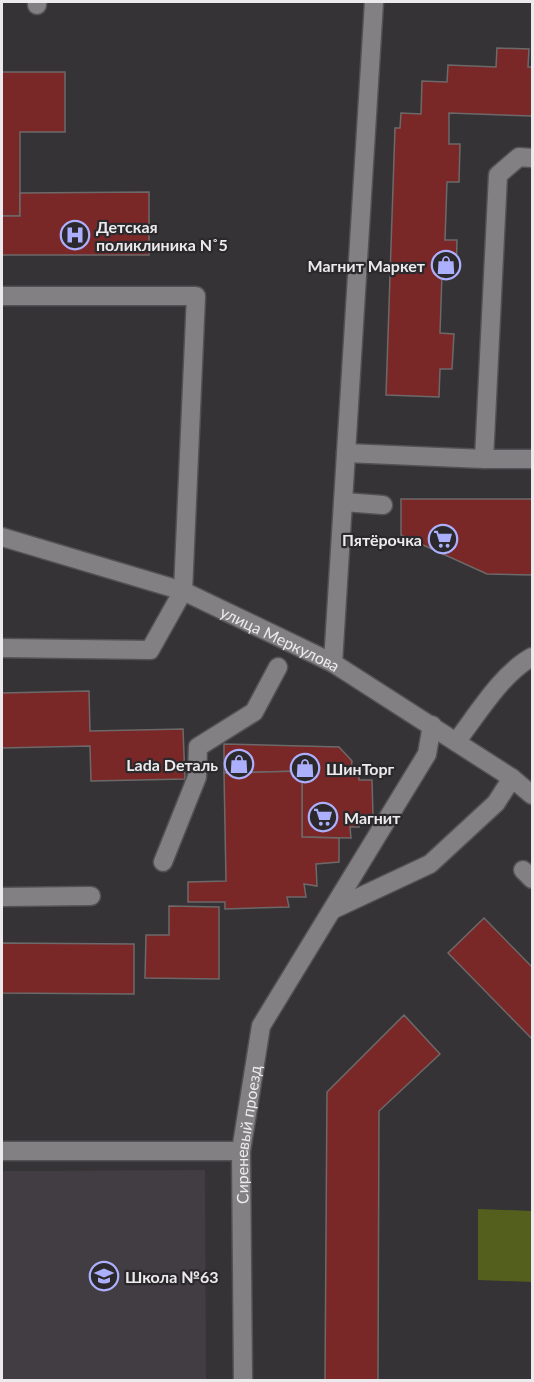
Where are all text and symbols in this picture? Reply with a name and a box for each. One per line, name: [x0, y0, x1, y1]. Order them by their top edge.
place label: Детская поликлиника N˚5: [96, 217, 228, 254]
hospital icon: Детская поликлиника N˚5: [59, 219, 91, 251]
shop icon: Магнит Маркет: [430, 249, 462, 281]
place label: Магнит Маркет: [308, 256, 426, 275]
supermarket icon: Пятёрочка: [427, 523, 459, 555]
place label: Пятёрочка: [342, 530, 422, 549]
street label: улица Меркулова: [218, 601, 344, 675]
shop icon: Lada Dеталь: [223, 748, 255, 780]
shop icon: ШинТорг: [289, 752, 321, 784]
place label: Lada Dеталь: [126, 755, 218, 774]
place label: ШинТорг: [326, 759, 395, 778]
supermarket icon: Магнит: [307, 801, 339, 833]
place label: Магнит: [344, 808, 401, 827]
street label: Сиреневый проезд: [231, 1063, 264, 1204]
school or university icon: Школа №63: [88, 1260, 120, 1292]
place label: Школа №63: [125, 1267, 219, 1286]

